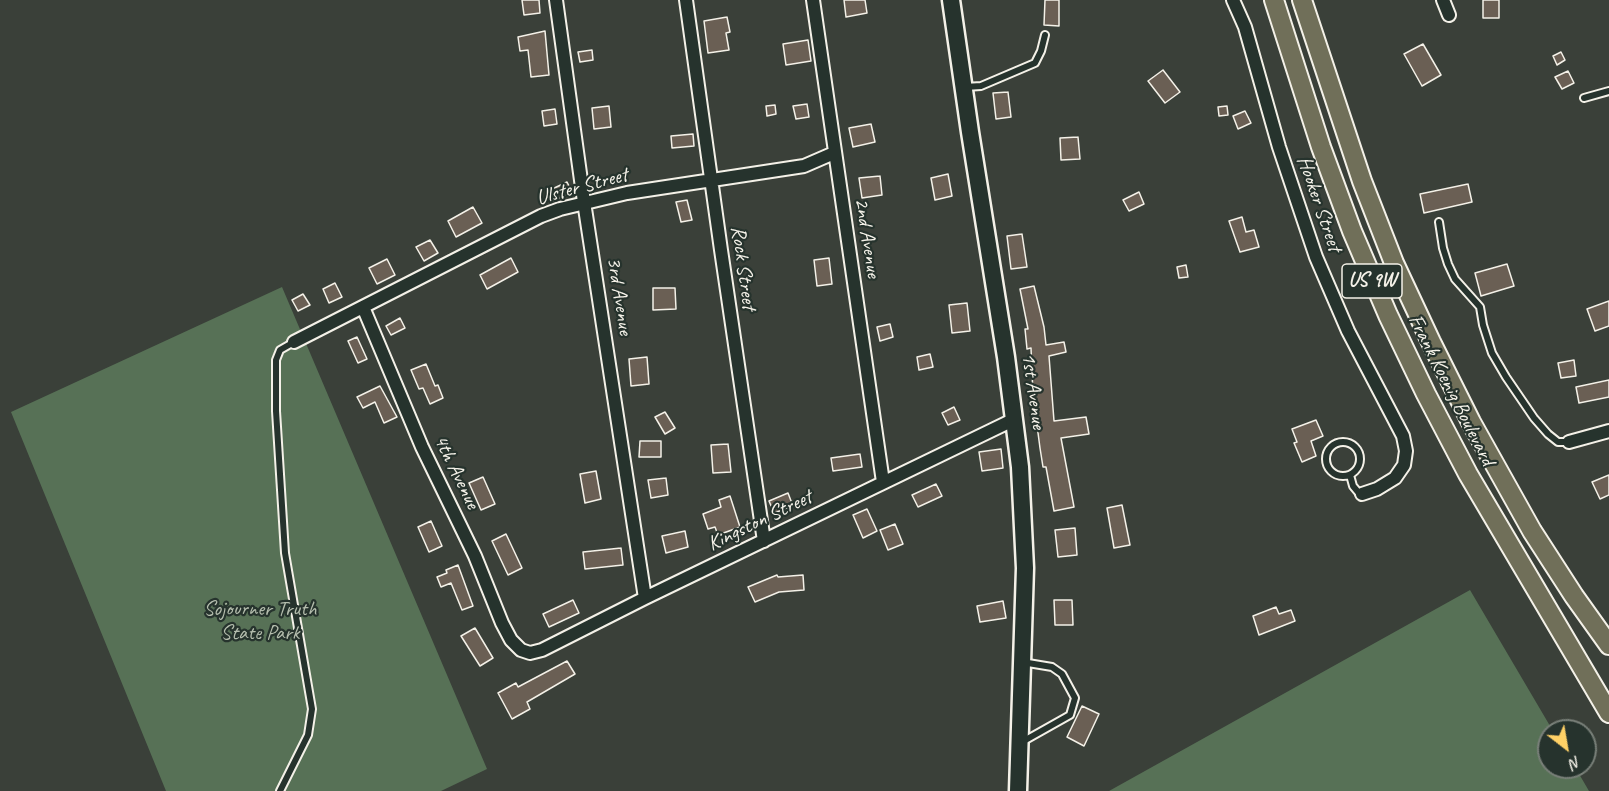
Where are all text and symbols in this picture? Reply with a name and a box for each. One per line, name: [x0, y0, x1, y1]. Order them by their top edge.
street label: Hooker Street: [1291, 153, 1347, 255]
street label: Ulster Street: [534, 163, 630, 211]
street label: 2nd Avenue: [848, 196, 886, 280]
street label: Rock Street: [725, 224, 761, 312]
street label: 3rd Avenue: [600, 255, 638, 337]
road number: US 9W: [1342, 264, 1402, 298]
street label: Frank Koenig Boulevard: [1402, 310, 1500, 470]
street label: 1st Avenue: [1015, 351, 1051, 431]
street label: 4th Avenue: [427, 431, 485, 513]
street label: Kingston Street: [704, 485, 816, 557]
park label: Sojourner Truth State Park: [203, 596, 317, 646]
north arrow: [1537, 719, 1597, 779]
text: N: [1566, 752, 1585, 774]

